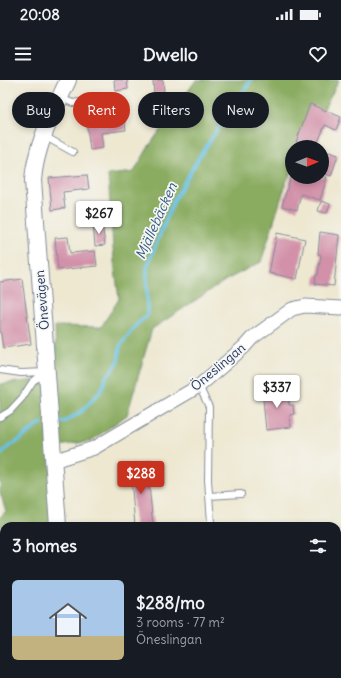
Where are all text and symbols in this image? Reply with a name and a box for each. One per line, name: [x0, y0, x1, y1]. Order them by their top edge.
text: 20:08: [20, 5, 60, 24]
icon: menu: [12, 43, 34, 65]
text: Dwello: [143, 43, 198, 66]
icon: heart: [307, 43, 329, 65]
chip: Buy: [12, 92, 65, 128]
chip: Rent: [73, 92, 130, 128]
chip: Filters: [138, 92, 204, 128]
chip: New: [212, 92, 269, 128]
north arrow: [285, 140, 329, 184]
map controls: [285, 140, 329, 184]
water label: Mjällebäcken: [131, 179, 181, 262]
pin: $267: [75, 201, 123, 235]
text: $267: [85, 205, 113, 222]
street label: Önevägen: [30, 269, 53, 331]
street label: Öneslingan: [187, 338, 249, 395]
pin: $337: [253, 375, 301, 409]
text: $337: [263, 379, 291, 396]
pin: $288: [117, 461, 165, 495]
text: $288: [126, 465, 156, 482]
text: 3 homes: [12, 535, 77, 557]
icon: filters: [307, 535, 329, 557]
text: $288/mo: [136, 592, 205, 614]
icon: home: [44, 596, 92, 644]
text: 3 rooms · 77 m²: [136, 614, 225, 631]
text: Öneslingan: [136, 631, 202, 648]

